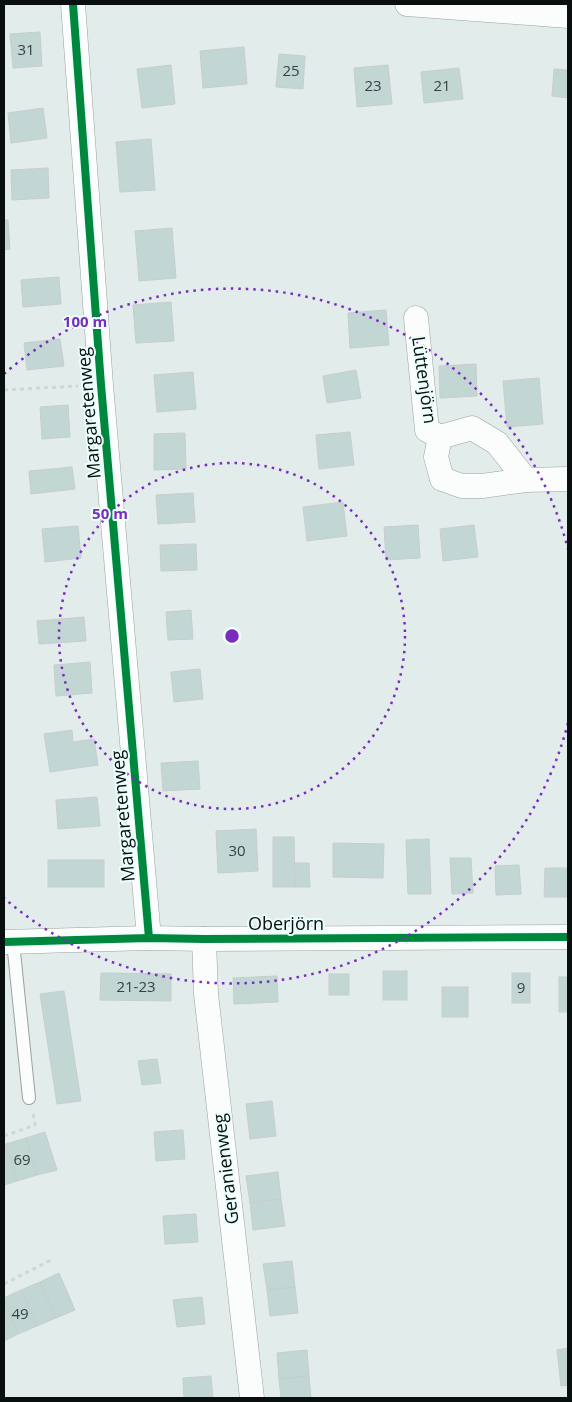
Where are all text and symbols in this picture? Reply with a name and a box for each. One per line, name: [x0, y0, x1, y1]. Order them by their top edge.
house number: 31: [17, 39, 35, 59]
house number: 25: [282, 60, 300, 80]
house number: 23: [364, 75, 382, 95]
house number: 21: [433, 75, 451, 95]
text: 100 m: [63, 311, 107, 331]
street label: Lüttenjörn: [407, 335, 443, 425]
street label: Margaretenweg: [70, 346, 106, 480]
text: 50 m: [92, 503, 128, 523]
centre of rings: [223, 627, 241, 645]
street label: Margaretenweg: [104, 749, 140, 883]
house number: 30: [228, 840, 246, 860]
street label: Oberjörn: [248, 911, 324, 935]
house number: 21-23: [116, 976, 156, 996]
house number: 9: [517, 977, 525, 997]
street label: Geranienweg: [206, 1112, 244, 1226]
house number: 69: [13, 1149, 31, 1169]
house number: 49: [11, 1303, 29, 1323]

